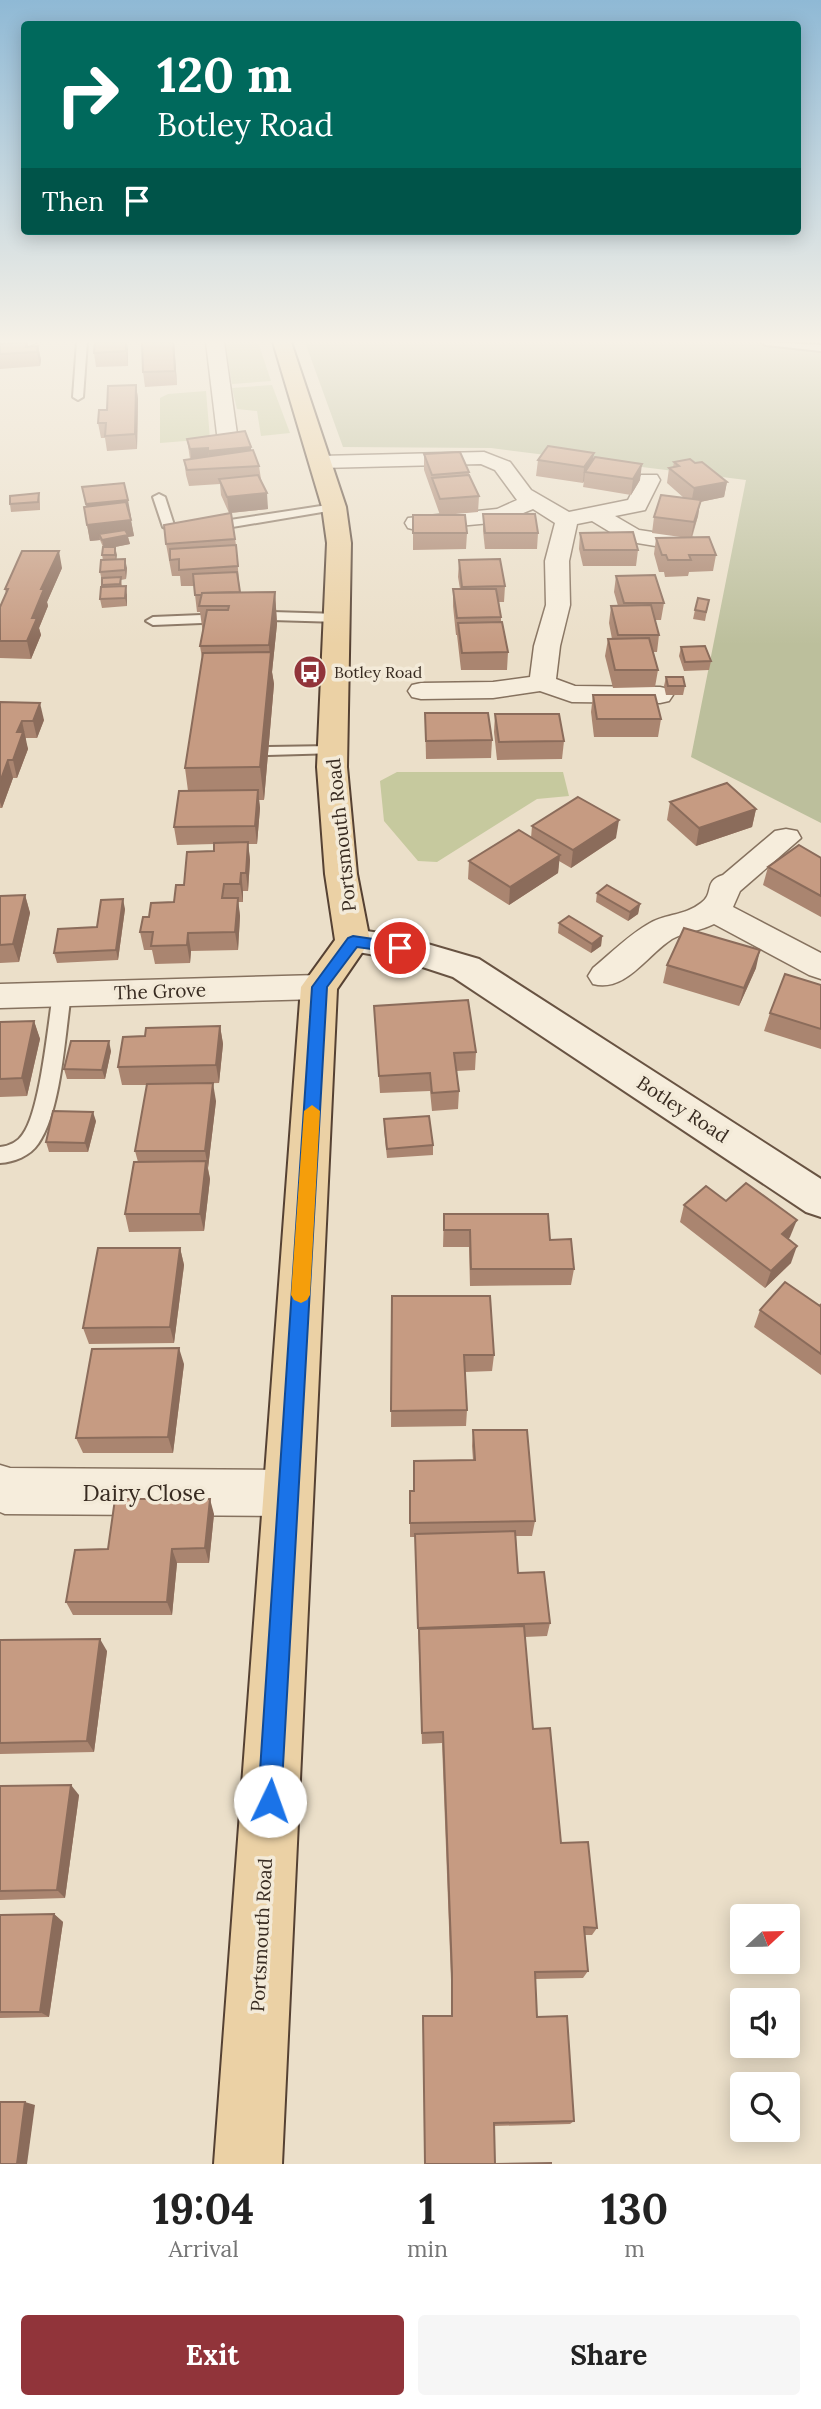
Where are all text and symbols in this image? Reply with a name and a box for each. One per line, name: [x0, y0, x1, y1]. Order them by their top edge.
text: 120 m: [157, 43, 292, 105]
icon: right: [42, 49, 133, 140]
text: Botley Road: [157, 104, 333, 145]
icon: arrive: [118, 182, 156, 220]
text: Then: [42, 185, 104, 218]
bus stop icon: Botley Road: [291, 653, 329, 691]
place label: Botley Road: [334, 662, 423, 682]
street label: Portsmouth Road: [321, 757, 361, 913]
pin: [370, 918, 430, 978]
icon: arrive: [381, 929, 419, 967]
street label: The Grove: [113, 977, 207, 1005]
street label: Botley Road: [633, 1070, 733, 1148]
street label: Dairy Close: [83, 1478, 205, 1507]
position arrow: [233, 1764, 307, 1838]
street label: Portsmouth Road: [245, 1857, 277, 2013]
north arrow: [730, 1904, 800, 1974]
map controls: [730, 1904, 800, 2142]
button: sound: [730, 1988, 800, 2058]
button: search: [730, 2072, 800, 2142]
text: 19:04: [153, 2182, 254, 2236]
text: 1: [419, 2182, 436, 2236]
text: 130: [601, 2182, 668, 2236]
text: Arrival: [168, 2234, 239, 2263]
text: min: [407, 2234, 448, 2263]
text: m: [624, 2234, 645, 2263]
button: Exit: [21, 2315, 404, 2395]
button: Share: [418, 2315, 800, 2395]

